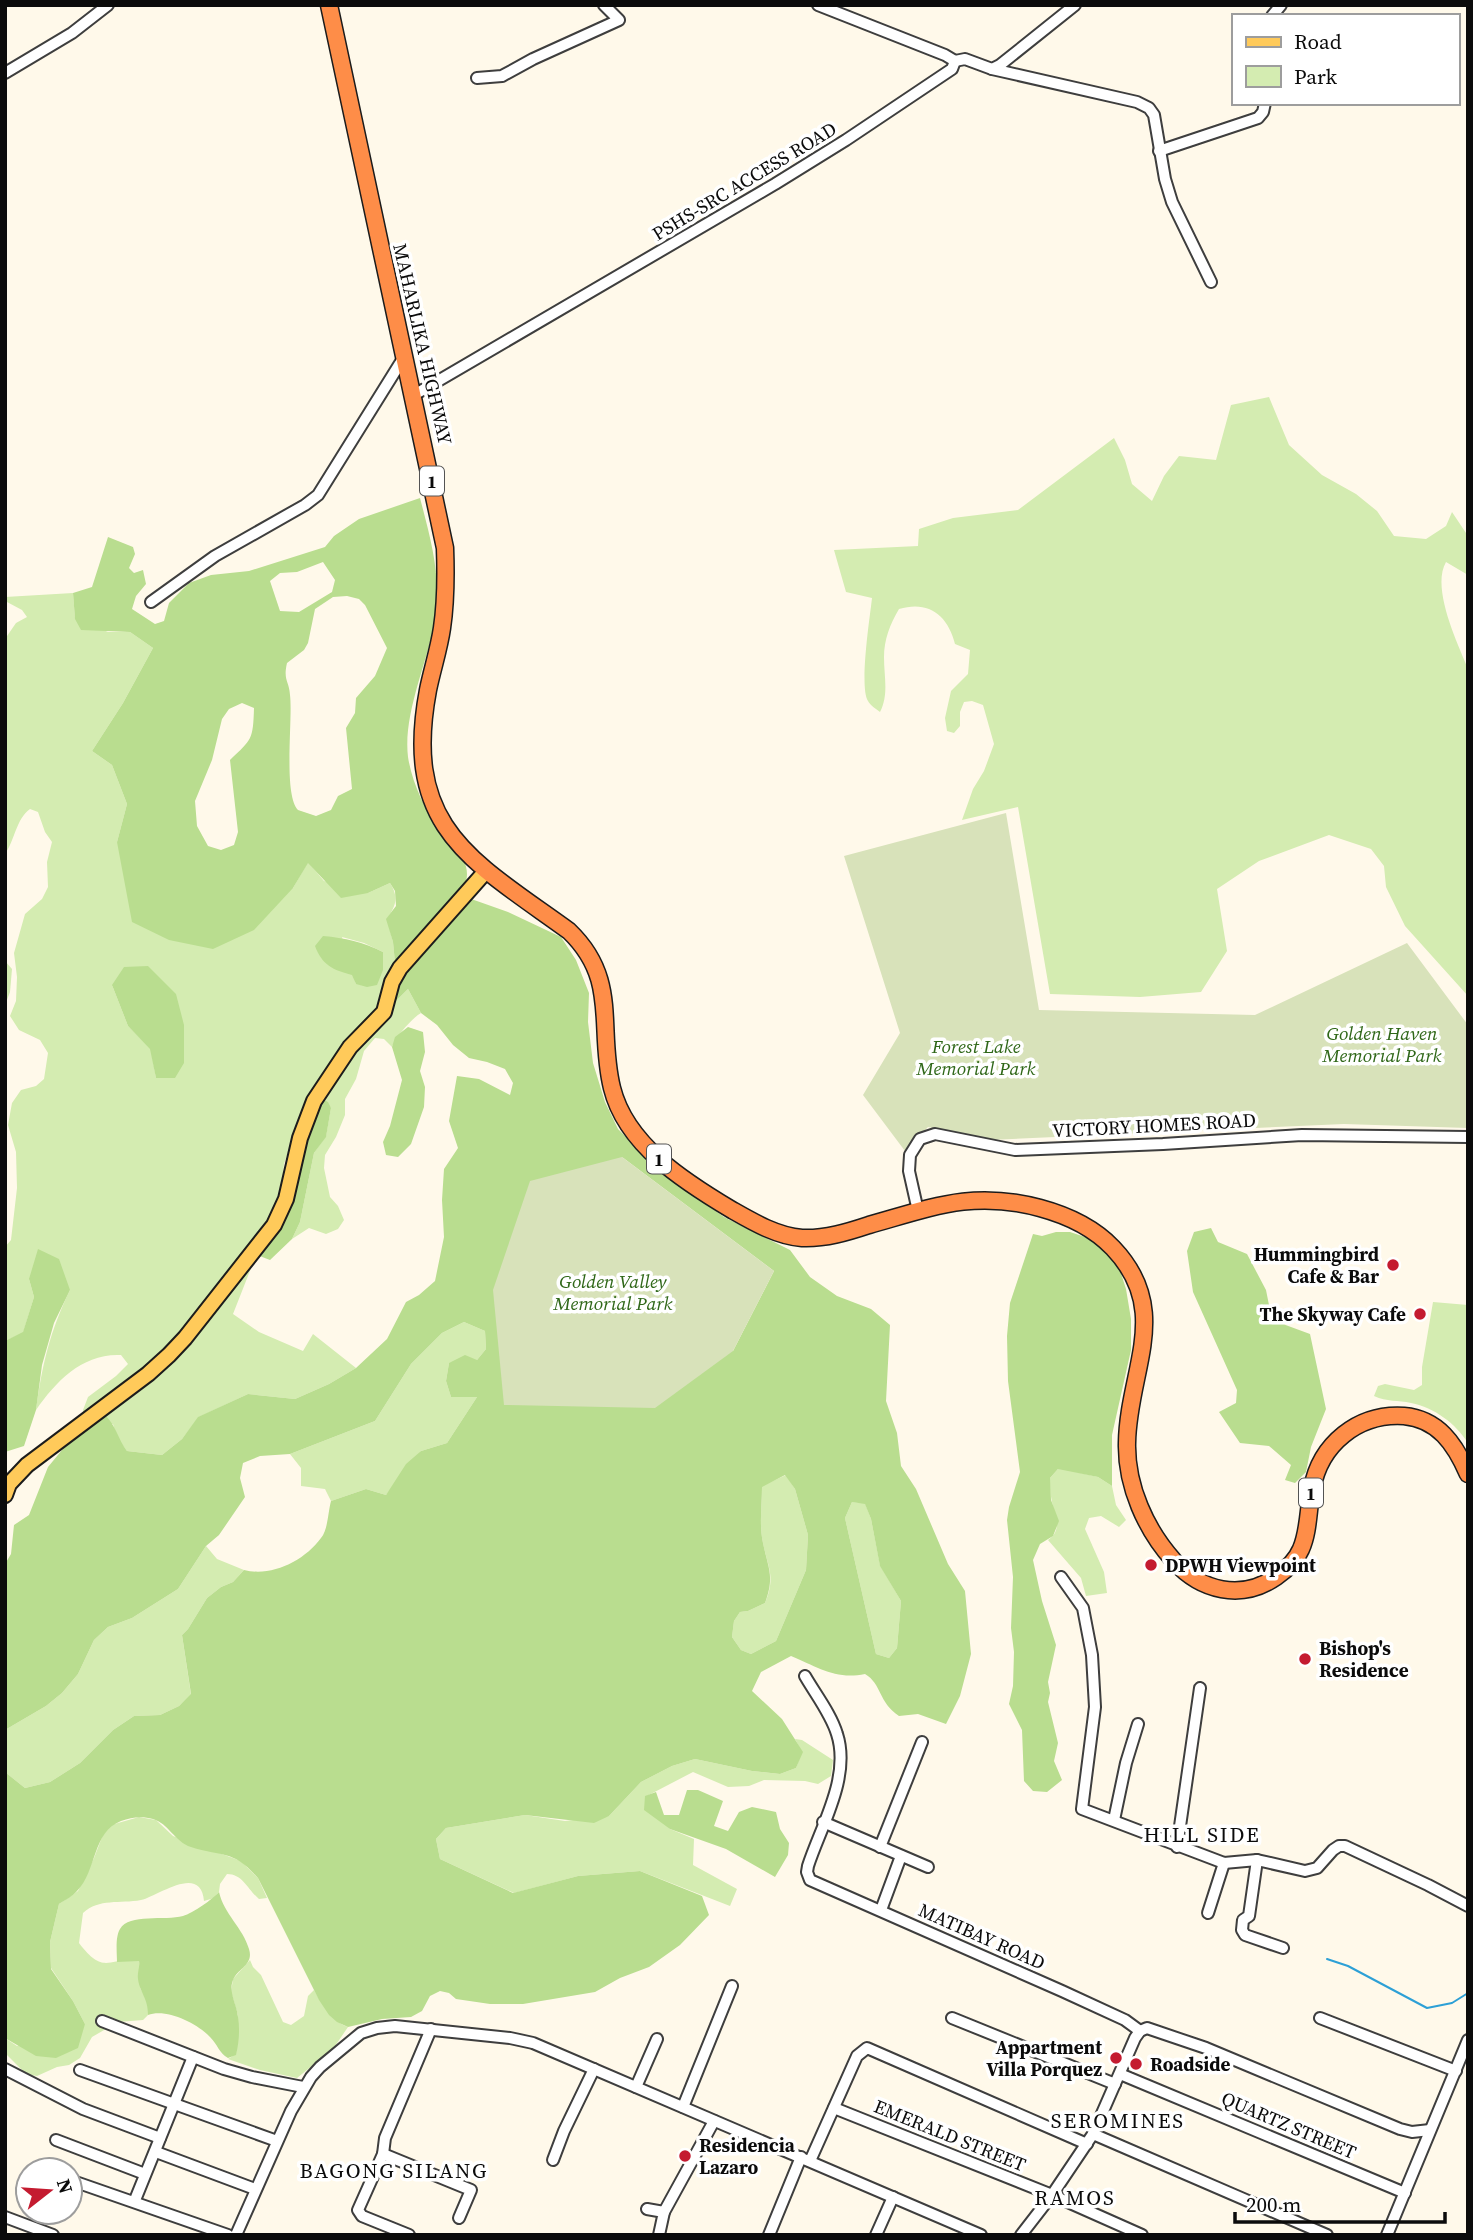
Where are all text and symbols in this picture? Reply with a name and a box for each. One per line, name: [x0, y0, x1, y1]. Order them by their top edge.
legend: [1232, 14, 1459, 105]
text: Road: [1294, 27, 1342, 56]
text: Park: [1294, 62, 1338, 91]
street label: PSHS-SRC ACCESS ROAD: [647, 116, 841, 246]
street label: MAHARLIKA HIGHWAY: [387, 241, 459, 447]
road number: 1: [420, 466, 444, 495]
park label: Golden Haven Memorial Park: [1321, 1020, 1442, 1068]
park label: Forest Lake Memorial Park: [915, 1033, 1036, 1081]
street label: VICTORY HOMES ROAD: [1052, 1107, 1256, 1143]
road number: 1: [647, 1144, 671, 1174]
place label: Hummingbird Cafe & Bar: [1254, 1241, 1379, 1289]
marker: Hummingbird Cafe & Bar: [1385, 1257, 1401, 1273]
park label: Golden Valley Memorial Park: [552, 1268, 673, 1316]
place label: The Skyway Cafe: [1260, 1301, 1406, 1327]
marker: The Skyway Cafe: [1412, 1306, 1428, 1322]
road number: 1: [1299, 1478, 1323, 1508]
place label: DPWH Viewpoint: [1165, 1552, 1316, 1578]
marker: DPWH Viewpoint: [1143, 1557, 1159, 1573]
place label: Bishop's Residence: [1319, 1635, 1409, 1683]
marker: Bishop's Residence: [1297, 1651, 1313, 1667]
district label: HILL SIDE: [1143, 1820, 1261, 1849]
street label: MATIBAY ROAD: [915, 1896, 1049, 1976]
place label: Appartment Villa Porquez: [986, 2034, 1102, 2082]
marker: Appartment Villa Porquez: [1108, 2050, 1124, 2066]
place label: Roadside: [1150, 2051, 1230, 2077]
marker: Roadside: [1128, 2056, 1144, 2072]
street label: QUARTZ STREET: [1218, 2085, 1361, 2165]
street label: EMERALD STREET: [870, 2093, 1030, 2178]
district label: SEROMINES: [1051, 2106, 1185, 2135]
place label: Residencia Lazaro: [699, 2132, 796, 2180]
marker: Residencia Lazaro: [677, 2148, 693, 2164]
north arrow: [14, 2156, 84, 2226]
district label: BAGONG SILANG: [300, 2156, 488, 2185]
text: N: [51, 2176, 80, 2197]
scale bar: [1235, 2180, 1445, 2224]
district label: RAMOS: [1034, 2183, 1116, 2212]
text: 200 m: [1246, 2190, 1301, 2219]

